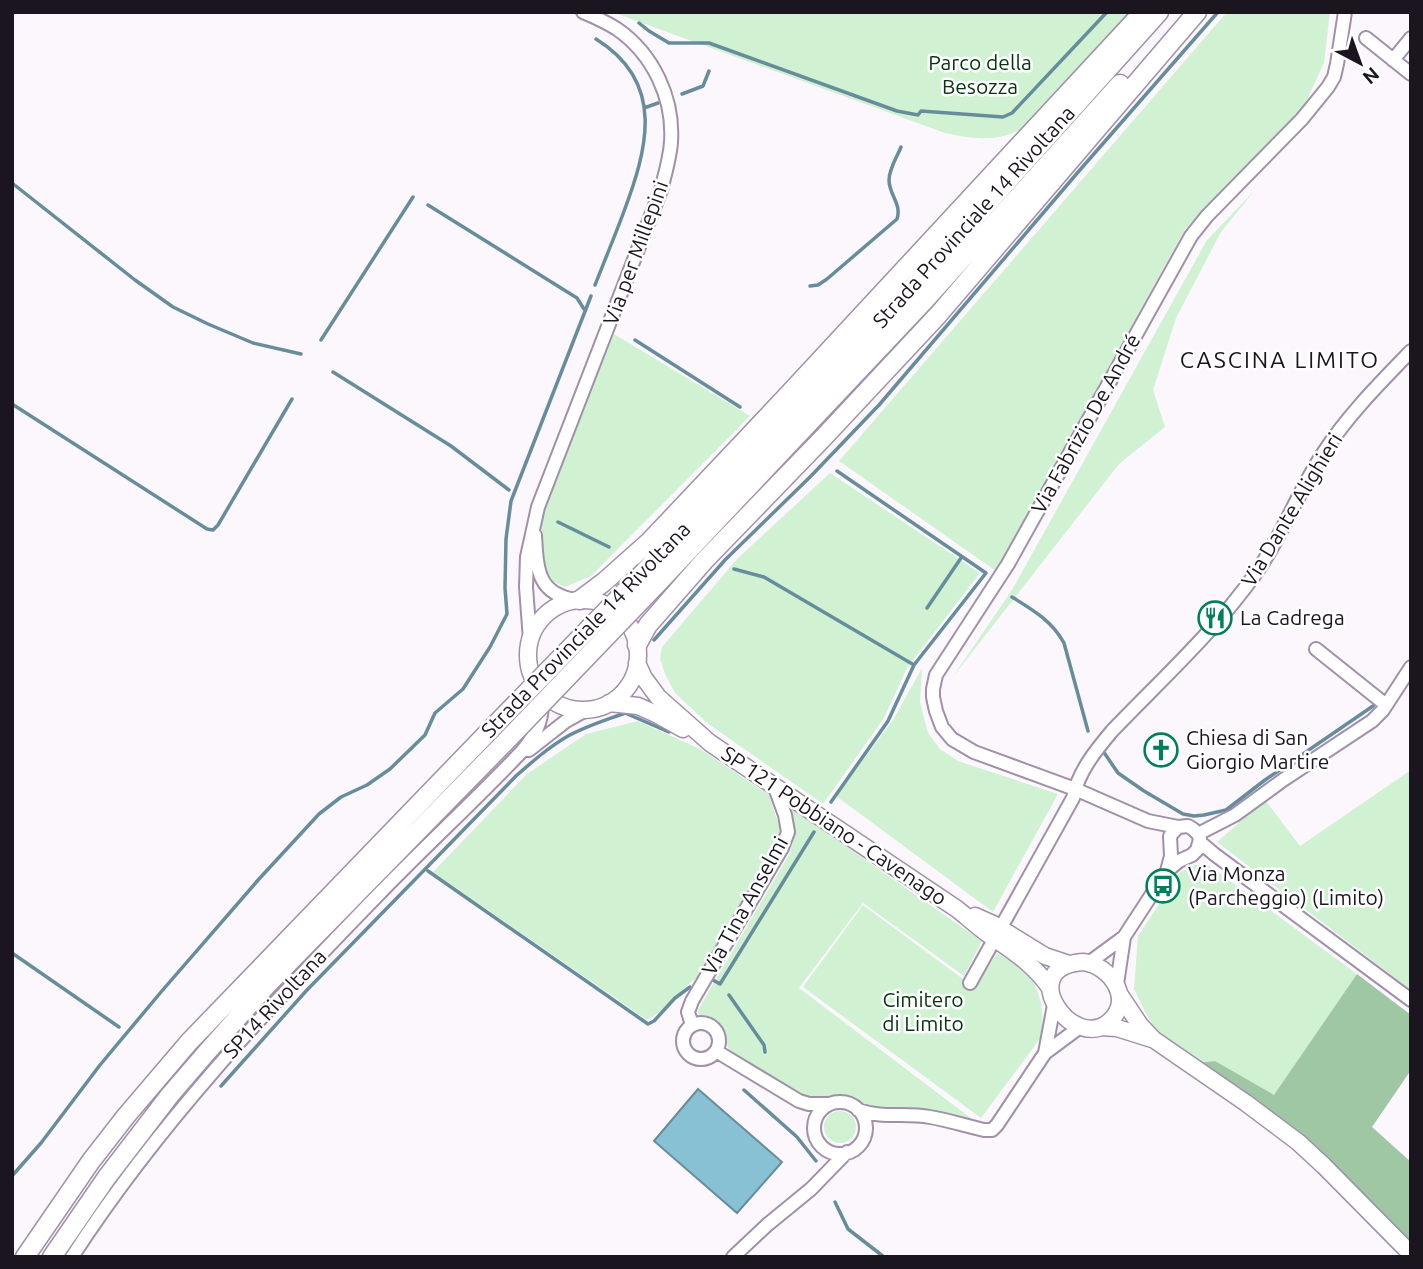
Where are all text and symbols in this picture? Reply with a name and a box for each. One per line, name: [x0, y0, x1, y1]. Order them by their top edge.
north arrow: [1325, 28, 1395, 98]
park label: Parco della Besozza: [928, 50, 1032, 98]
text: N: [1359, 63, 1384, 89]
street label: Strada Provinciale 14 Rivoltana: [867, 101, 1079, 332]
street label: Via per Millepini: [598, 177, 672, 328]
street label: Via Fabrizio De André: [1026, 330, 1145, 518]
district label: CASCINA LIMITO: [1180, 347, 1380, 372]
street label: Via Dante Alighieri: [1236, 428, 1346, 591]
street label: Strada Provinciale 14 Rivoltana: [476, 517, 695, 742]
restaurant icon: La Cadrega: [1196, 599, 1234, 637]
place label: La Cadrega: [1240, 605, 1345, 629]
place label: Chiesa di San Giorgio Martire: [1186, 725, 1329, 773]
church icon: Chiesa di San Giorgio Martire: [1142, 731, 1180, 769]
street label: SP 121 Pobbiano - Cavenago: [717, 741, 952, 910]
street label: Via Tina Anselmi: [696, 832, 792, 979]
place label: Via Monza (Parcheggio) (Limito): [1188, 861, 1384, 909]
bus stop icon: Via Monza (Parcheggio) (Limito): [1144, 867, 1182, 905]
street label: SP14 Rivoltana: [218, 944, 331, 1063]
park label: Cimitero di Limito: [882, 987, 964, 1035]

